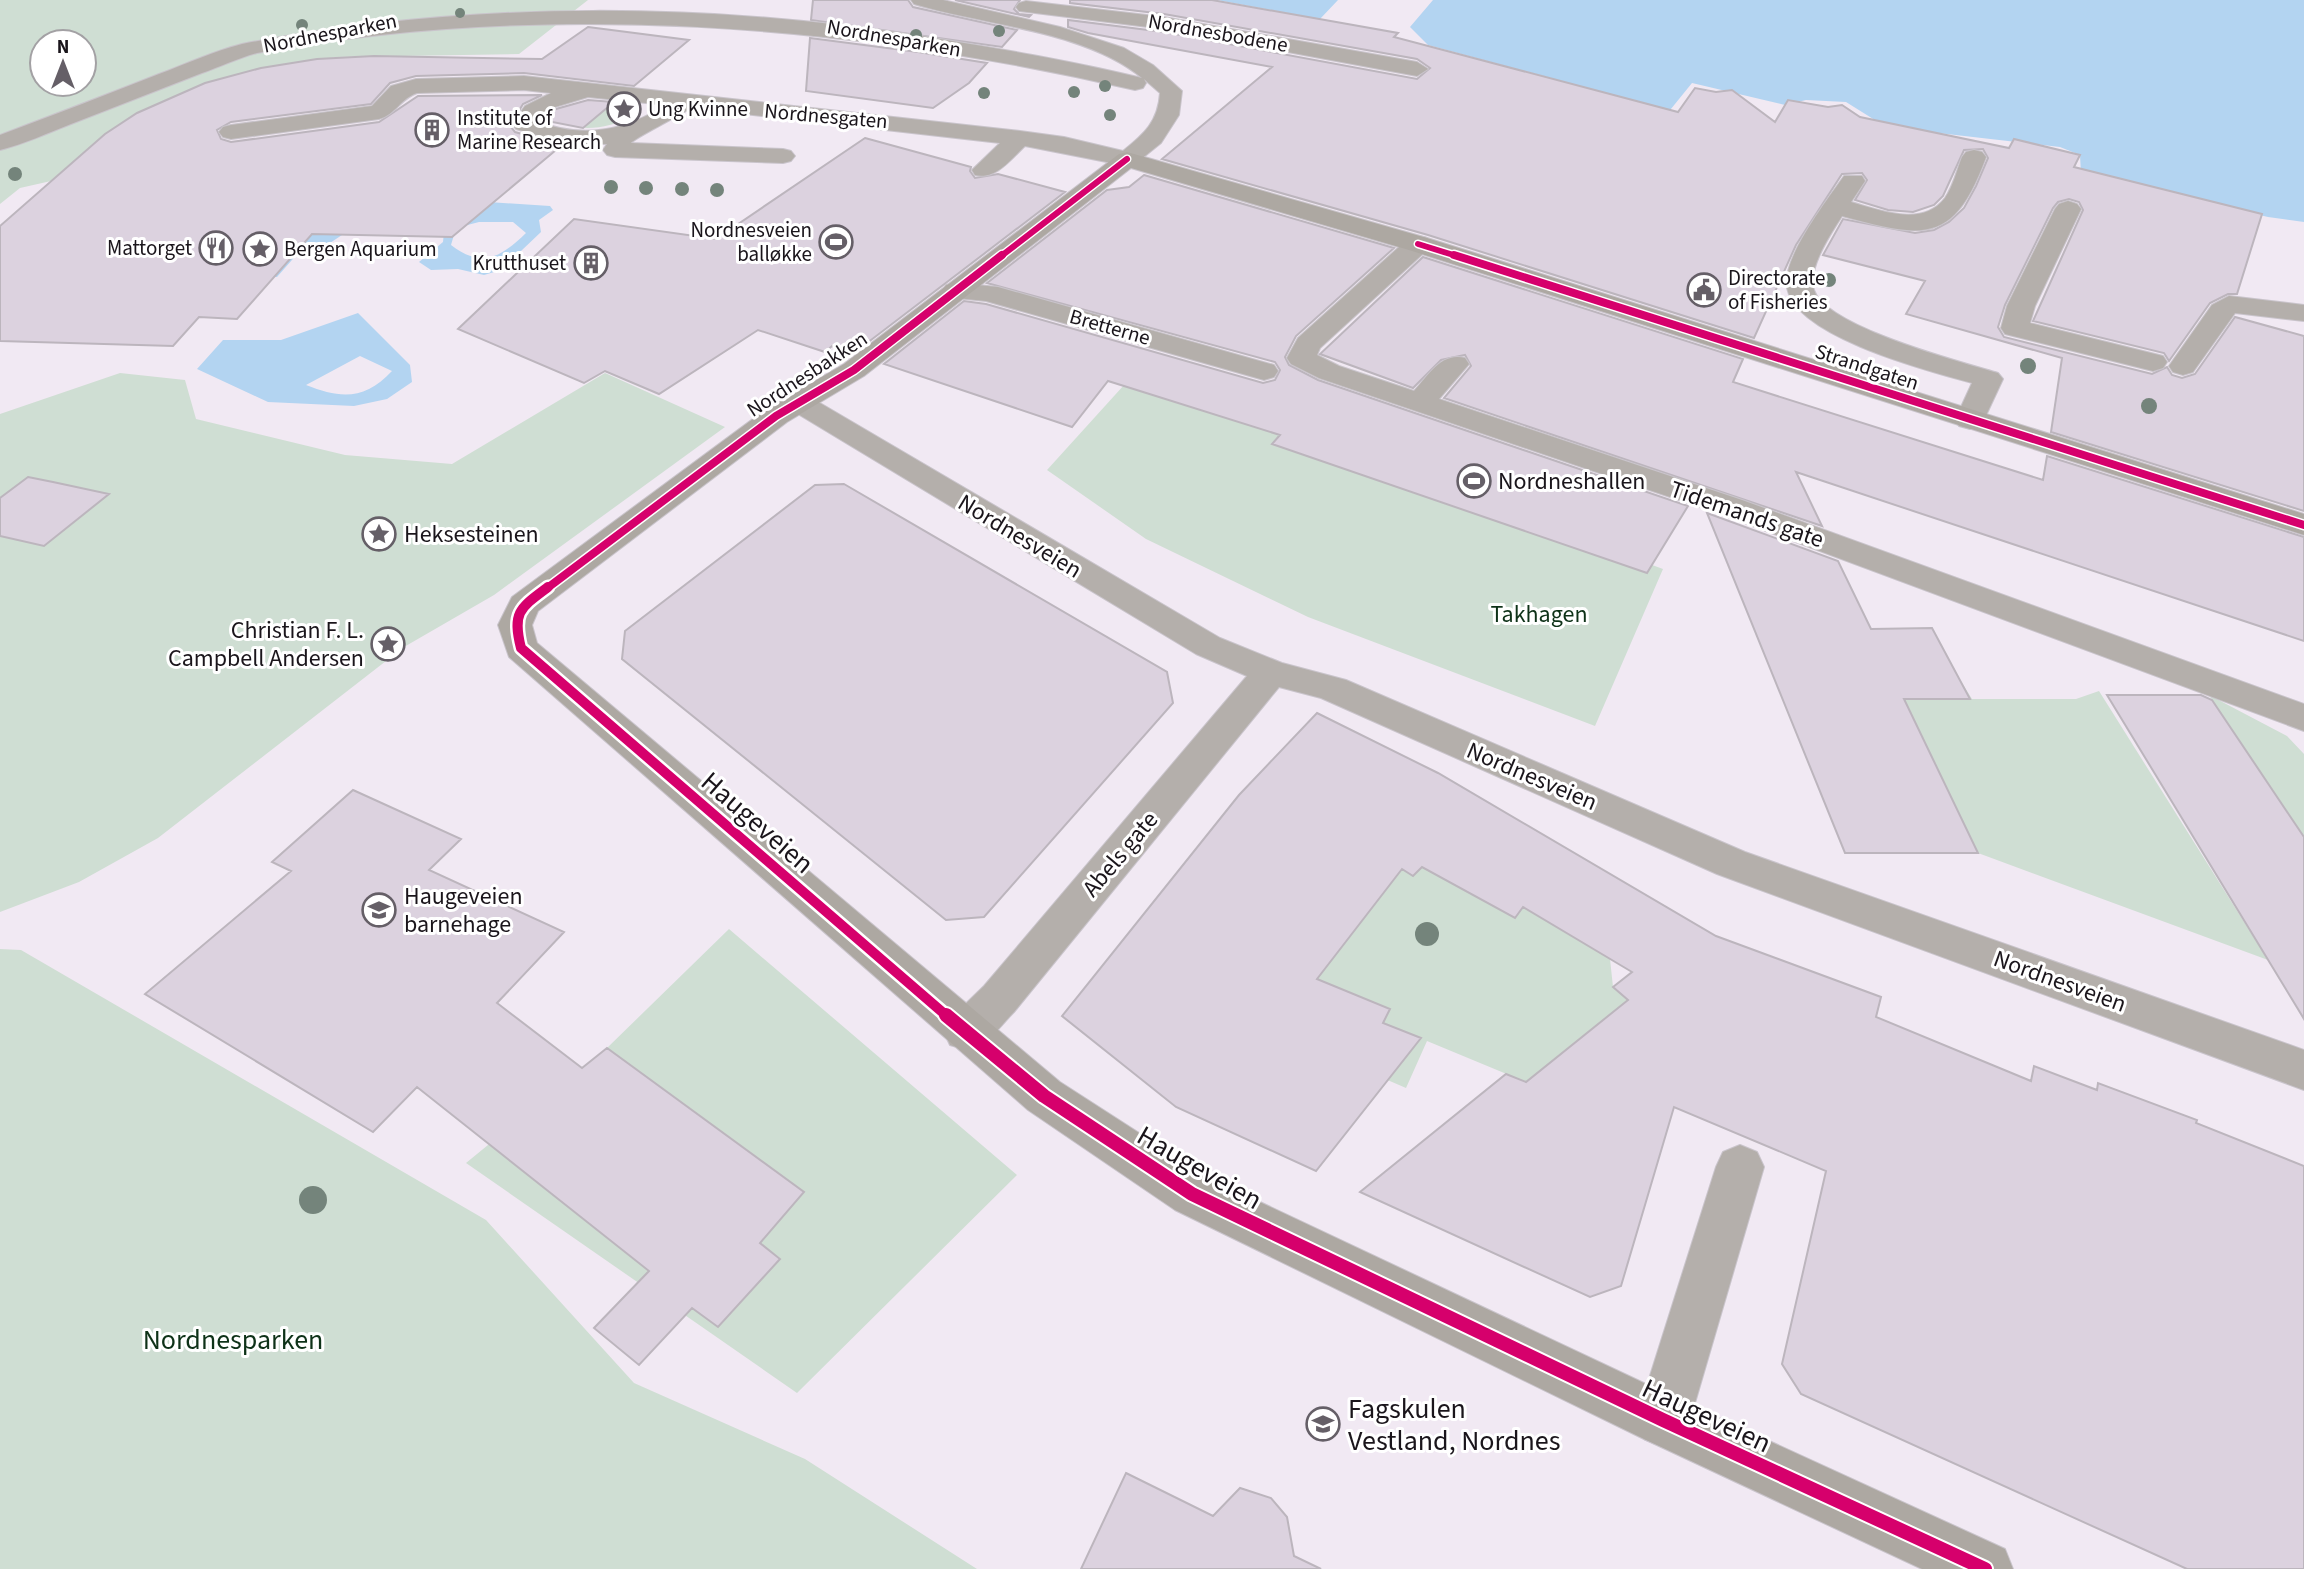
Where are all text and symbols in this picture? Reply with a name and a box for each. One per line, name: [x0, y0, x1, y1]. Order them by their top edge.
street label: Nordnesparken: [261, 5, 399, 61]
street label: Nordnesbodene: [1146, 6, 1290, 60]
street label: Nordnesparken: [825, 11, 963, 65]
north arrow: [28, 28, 98, 98]
text: N: [57, 34, 69, 61]
place icon: Ung Kvinne: [605, 90, 643, 128]
place label: Ung Kvinne: [648, 94, 748, 124]
street label: Nordnesgaten: [763, 96, 889, 136]
place label: Institute of Marine Research: [457, 103, 601, 157]
building icon: Institute of Marine Research: [413, 111, 451, 149]
place label: Nordnesveien balløkke: [690, 215, 812, 269]
sports icon: Nordnesveien balløkke: [817, 223, 855, 261]
restaurant icon: Mattorget: [197, 229, 235, 267]
place icon: Bergen Aquarium: [241, 230, 279, 268]
place label: Mattorget: [107, 233, 192, 263]
place label: Bergen Aquarium: [284, 234, 437, 264]
building icon: Krutthuset: [572, 244, 610, 282]
place label: Krutthuset: [472, 248, 566, 278]
place label: Directorate of Fisheries: [1728, 263, 1828, 317]
public building icon: Directorate of Fisheries: [1685, 271, 1723, 309]
street label: Bretterne: [1066, 301, 1154, 353]
street label: Nordnesbakken: [741, 324, 873, 424]
street label: Strandgaten: [1811, 336, 1923, 398]
sports icon: Nordneshallen: [1455, 462, 1493, 500]
place label: Nordneshallen: [1498, 464, 1645, 499]
street label: Tidemands gate: [1665, 472, 1828, 557]
street label: Nordnesveien: [951, 486, 1088, 587]
place icon: Heksesteinen: [360, 515, 398, 553]
place label: Heksesteinen: [404, 517, 539, 552]
park label: Takhagen: [1490, 597, 1588, 632]
place label: Christian F. L. Campbell Andersen: [168, 613, 364, 676]
place icon: Christian F. L. Campbell Andersen: [369, 625, 407, 663]
street label: Nordnesveien: [1461, 733, 1603, 820]
street label: Haugeveien: [692, 762, 823, 883]
street label: Abels gate: [1074, 804, 1167, 905]
place label: Haugeveien barnehage: [404, 879, 523, 942]
school or university icon: Haugeveien barnehage: [360, 891, 398, 929]
street label: Nordnesveien: [1989, 941, 2131, 1022]
street label: Haugeveien: [1130, 1116, 1269, 1220]
park label: Nordnesparken: [143, 1320, 323, 1360]
street label: Haugeveien: [1635, 1369, 1778, 1463]
place label: Fagskulen Vestland, Nordnes: [1348, 1389, 1560, 1461]
school or university icon: Fagskulen Vestland, Nordnes: [1304, 1405, 1342, 1443]

